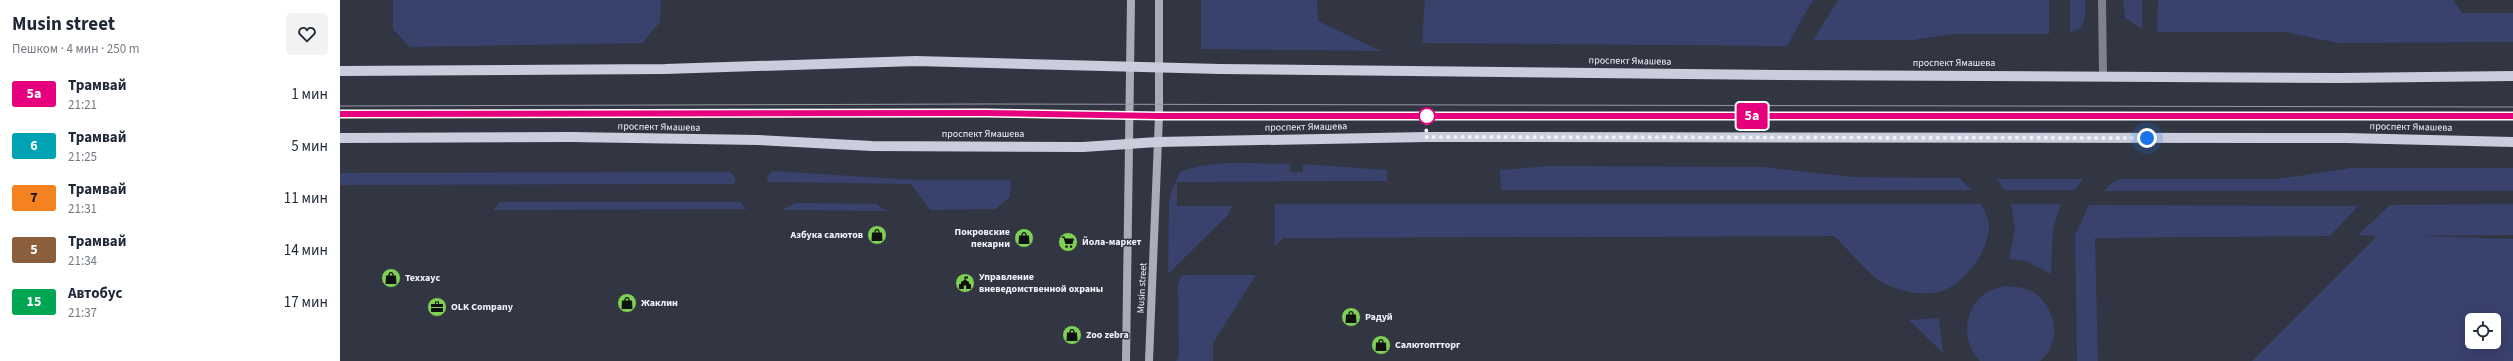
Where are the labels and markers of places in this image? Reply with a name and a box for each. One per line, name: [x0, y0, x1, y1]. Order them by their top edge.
unlabelled marker: [1418, 107, 1436, 125]
shop icon: Азбука салютов: [866, 224, 888, 246]
place label: Покровские пекарни: [955, 225, 1010, 251]
shop icon: Покровские пекарни: [1013, 227, 1035, 249]
place label: Азбука салютов: [790, 228, 863, 242]
supermarket icon: Йола-маркет: [1057, 231, 1079, 253]
place label: Йола-маркет: [1082, 235, 1142, 249]
shop icon: Теххаус: [380, 267, 402, 289]
place label: Управление вневедомственной охраны: [979, 270, 1103, 296]
place label: Теххаус: [405, 271, 440, 285]
public building icon: Управление вневедомственной охраны: [954, 272, 976, 294]
shop icon: Жаклин: [616, 292, 638, 314]
office icon: OLK Company: [426, 296, 448, 318]
place label: Жаклин: [641, 296, 678, 310]
place label: OLK Company: [451, 300, 514, 314]
shop icon: Радуй: [1340, 306, 1362, 328]
place label: Радуй: [1365, 310, 1393, 324]
shop icon: Zoo zebra: [1061, 324, 1083, 346]
place label: Zoo zebra: [1086, 328, 1129, 342]
shop icon: Салютоптторг: [1370, 334, 1392, 356]
place label: Салютоптторг: [1395, 338, 1461, 352]

